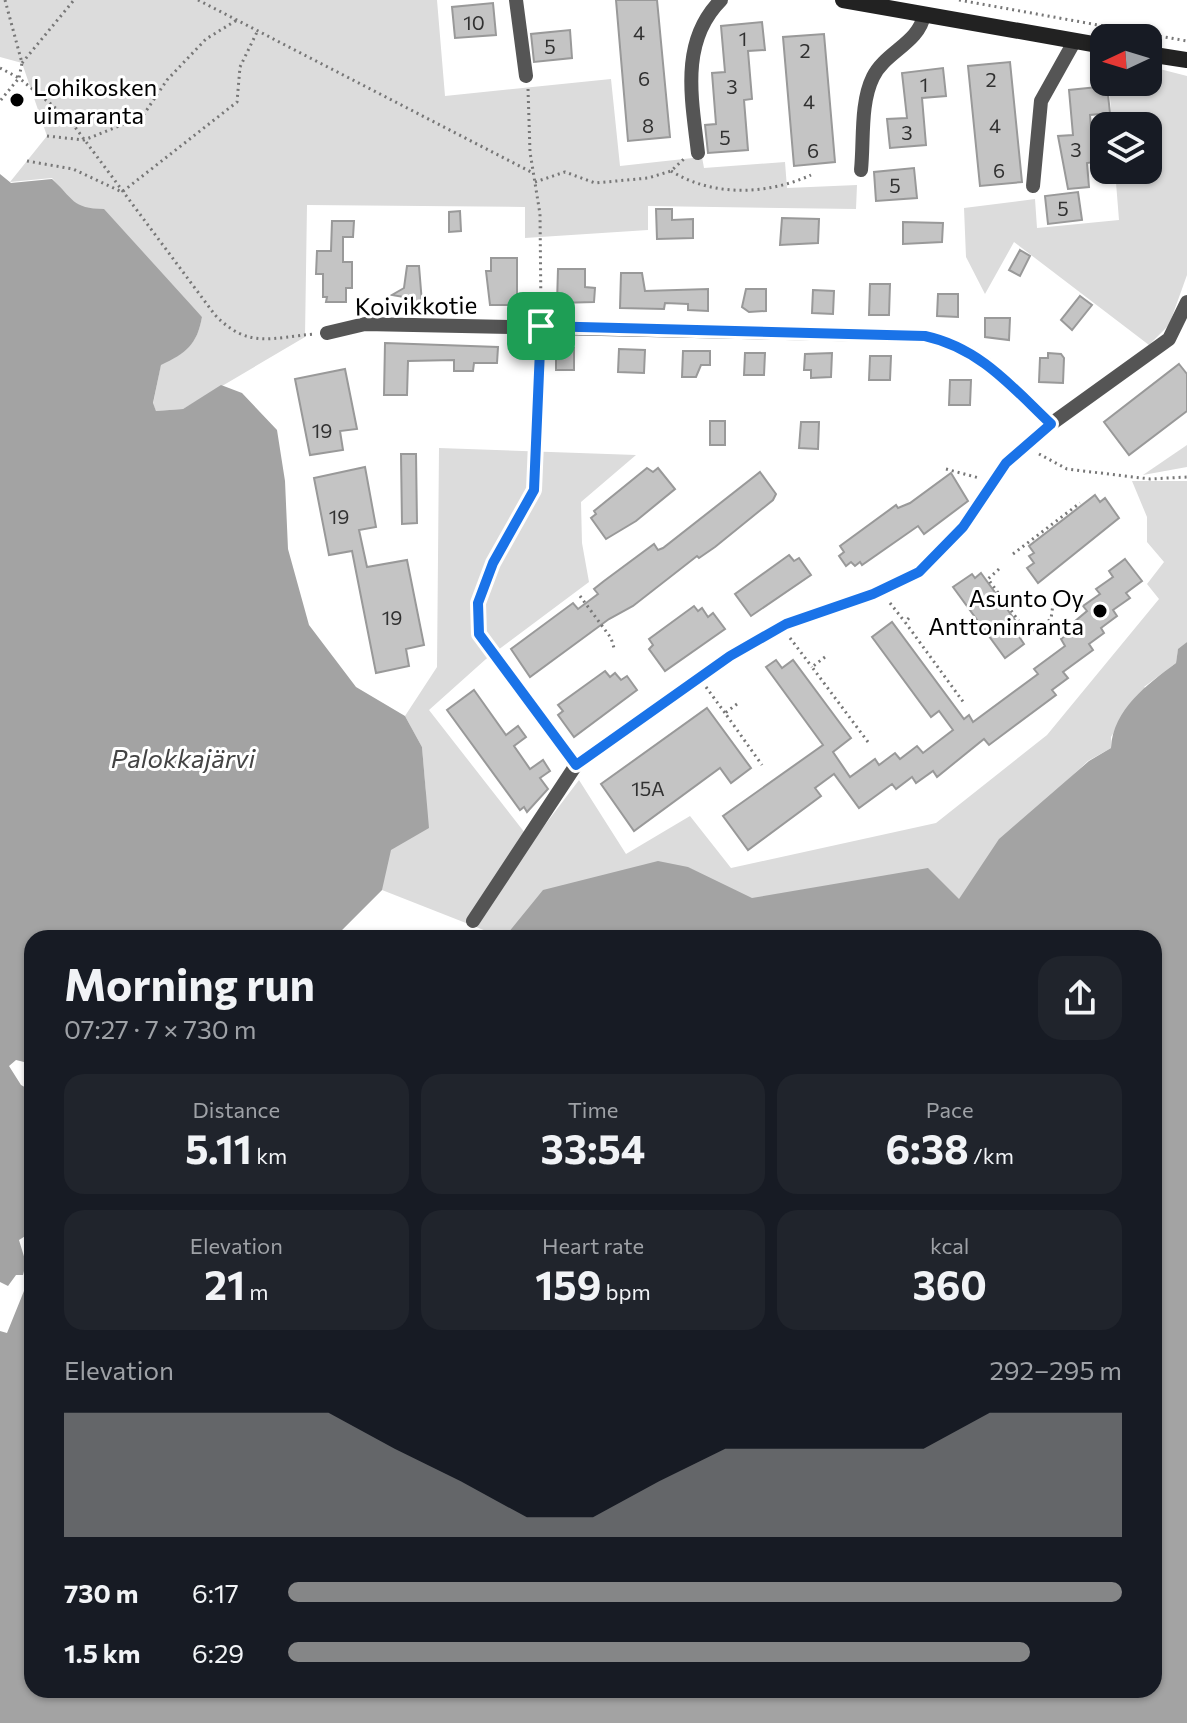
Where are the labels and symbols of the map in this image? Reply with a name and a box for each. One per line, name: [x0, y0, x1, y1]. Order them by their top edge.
house number: 10: [463, 10, 485, 34]
house number: 4: [633, 20, 645, 44]
north arrow: [1090, 24, 1162, 96]
house number: 1: [739, 26, 747, 50]
house number: 5: [544, 34, 556, 58]
house number: 2: [799, 38, 811, 62]
house number: 6: [638, 66, 650, 90]
house number: 2: [985, 67, 997, 91]
place label: Lohikosken uimaranta: [33, 72, 157, 129]
house number: 1: [920, 72, 928, 96]
house number: 3: [726, 74, 738, 98]
house number: 4: [803, 89, 815, 113]
marker: Lohikosken uimaranta: [8, 91, 26, 109]
house number: 8: [642, 113, 654, 137]
house number: 4: [989, 113, 1001, 137]
house number: 3: [901, 120, 913, 144]
house number: 5: [719, 125, 731, 149]
house number: 3: [1070, 137, 1082, 161]
house number: 6: [807, 138, 819, 162]
house number: 6: [993, 158, 1005, 182]
house number: 5: [889, 173, 901, 197]
house number: 5: [1057, 196, 1069, 220]
street label: Koivikkotie: [354, 289, 478, 321]
pin: [507, 292, 575, 360]
house number: 19: [312, 418, 332, 442]
house number: 19: [329, 504, 349, 528]
place label: Asunto Oy Anttoninranta: [928, 583, 1084, 640]
marker: Asunto Oy Anttoninranta: [1091, 602, 1109, 620]
house number: 19: [382, 605, 402, 629]
water label: Palokkajärvi: [111, 742, 256, 773]
house number: 15A: [631, 776, 665, 800]

